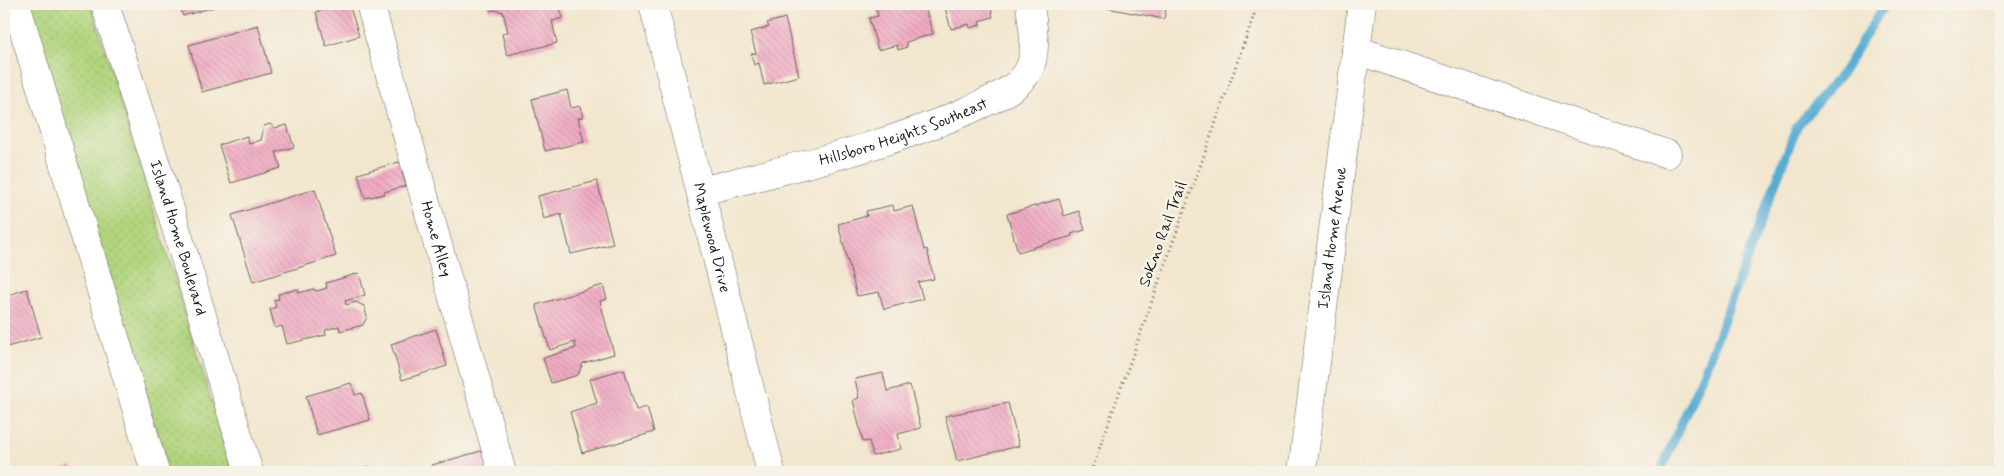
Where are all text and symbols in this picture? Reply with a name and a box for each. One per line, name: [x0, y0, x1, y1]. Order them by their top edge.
street label: Hillsboro Heights Southeast: [817, 92, 991, 171]
street label: Island Home Boulevard: [145, 157, 212, 318]
street label: Island Home Avenue: [1312, 165, 1352, 310]
street label: SoKno Rail Trail: [1134, 178, 1192, 290]
street label: Maplewood Drive: [688, 181, 736, 295]
street label: Home Alley: [416, 199, 457, 279]

